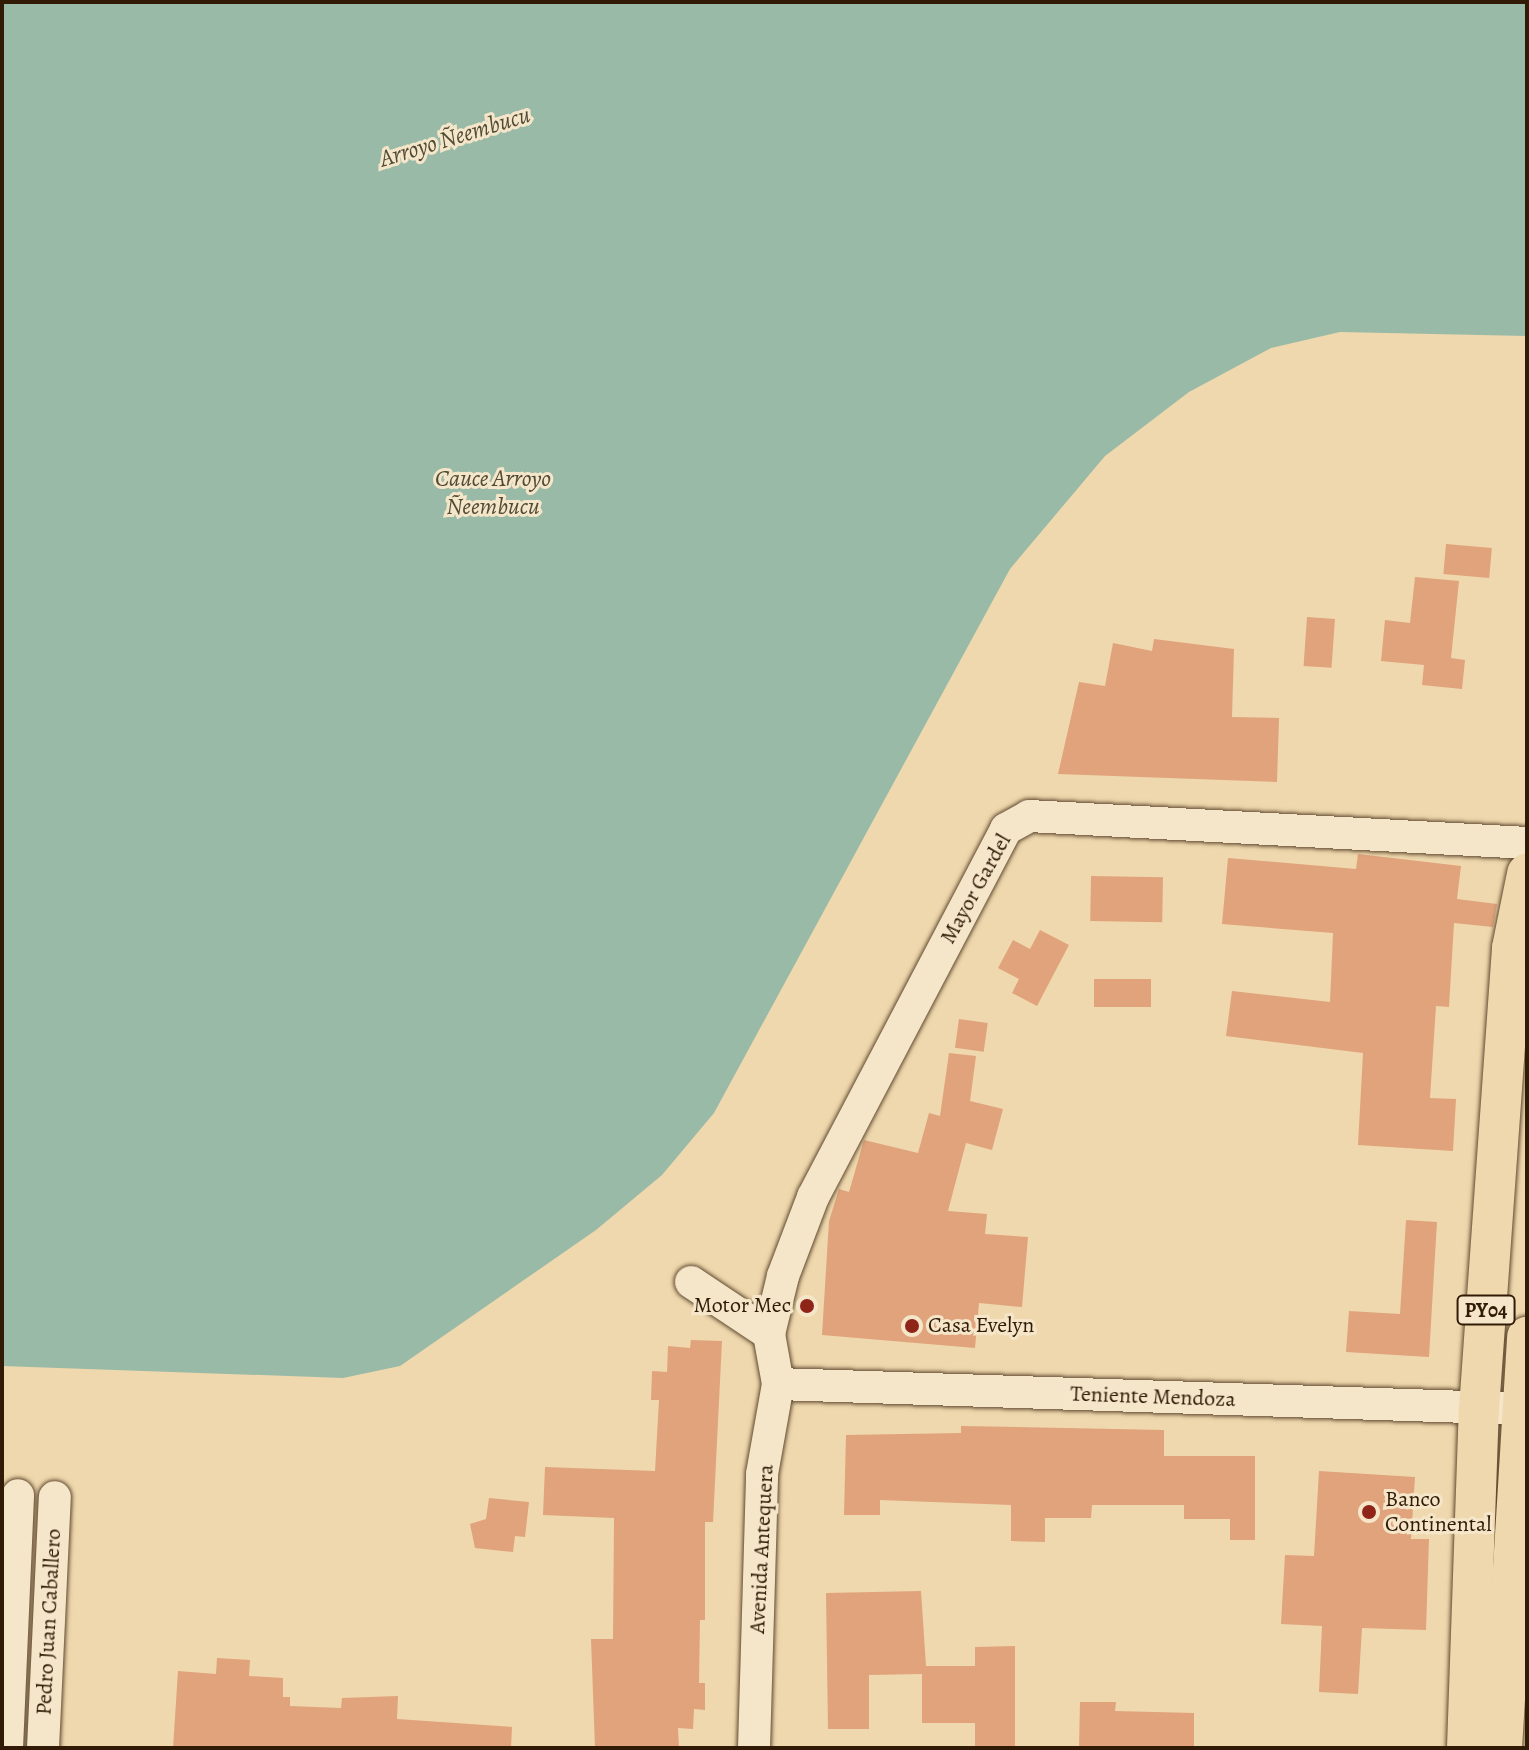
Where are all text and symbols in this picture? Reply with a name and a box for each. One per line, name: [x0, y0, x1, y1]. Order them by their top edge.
water label: Arroyo Ñeembucu: [376, 100, 534, 174]
water label: Cauce Arroyo Ñeembucu: [435, 465, 551, 521]
street label: Mayor Gardel: [935, 830, 1017, 948]
place label: Motor Mec: [693, 1293, 791, 1319]
road number: PY04: [1456, 1294, 1516, 1326]
marker: Motor Mec: [798, 1297, 816, 1315]
place label: Casa Evelyn: [928, 1313, 1034, 1339]
marker: Casa Evelyn: [903, 1317, 921, 1335]
street label: Teniente Mendoza: [1070, 1381, 1236, 1413]
street label: Avenida Antequera: [744, 1464, 780, 1634]
place label: Banco Continental: [1385, 1486, 1492, 1538]
marker: Banco Continental: [1360, 1503, 1378, 1521]
street label: Pedro Juan Caballero: [31, 1528, 67, 1716]

